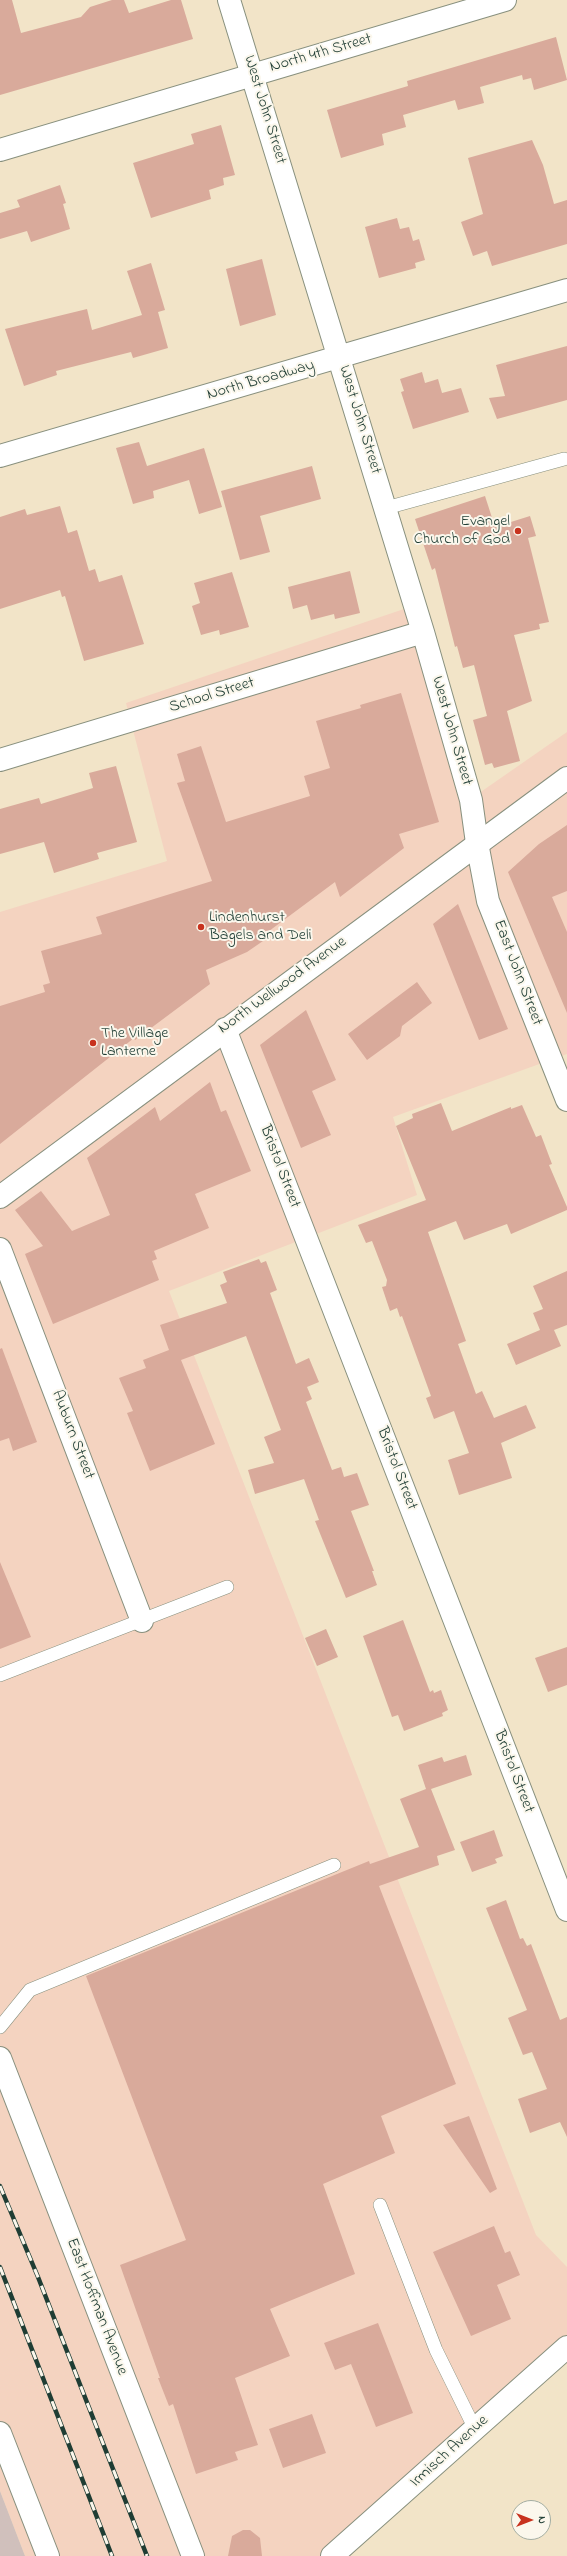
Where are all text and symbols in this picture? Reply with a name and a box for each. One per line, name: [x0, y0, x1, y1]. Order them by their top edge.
street label: North 4th Street: [268, 30, 374, 78]
street label: West John Street: [238, 53, 290, 167]
street label: North Broadway: [205, 357, 317, 405]
street label: West John Street: [333, 363, 385, 477]
place label: Evangel Church of God: [414, 512, 510, 550]
marker: Evangel Church of God: [513, 526, 523, 536]
street label: School Street: [167, 674, 257, 718]
street label: West John Street: [426, 674, 476, 788]
place label: Lindenhurst Bagels and Deli: [209, 908, 312, 946]
street label: East John Street: [488, 918, 546, 1028]
marker: Lindenhurst Bagels and Deli: [196, 922, 206, 932]
street label: North Wellwood Avenue: [215, 933, 351, 1039]
place label: The Village Lanterne: [101, 1024, 169, 1062]
marker: The Village Lanterne: [88, 1038, 98, 1048]
street label: Bristol Street: [254, 1123, 304, 1211]
street label: Auburn Street: [46, 1388, 98, 1482]
street label: Bristol Street: [371, 1425, 421, 1513]
street label: Bristol Street: [488, 1728, 538, 1816]
street label: East Hoffman Avenue: [61, 2236, 131, 2378]
street label: Irmisch Avenue: [407, 2412, 493, 2492]
north arrow: [511, 2500, 551, 2540]
text: N: [534, 2516, 550, 2524]

